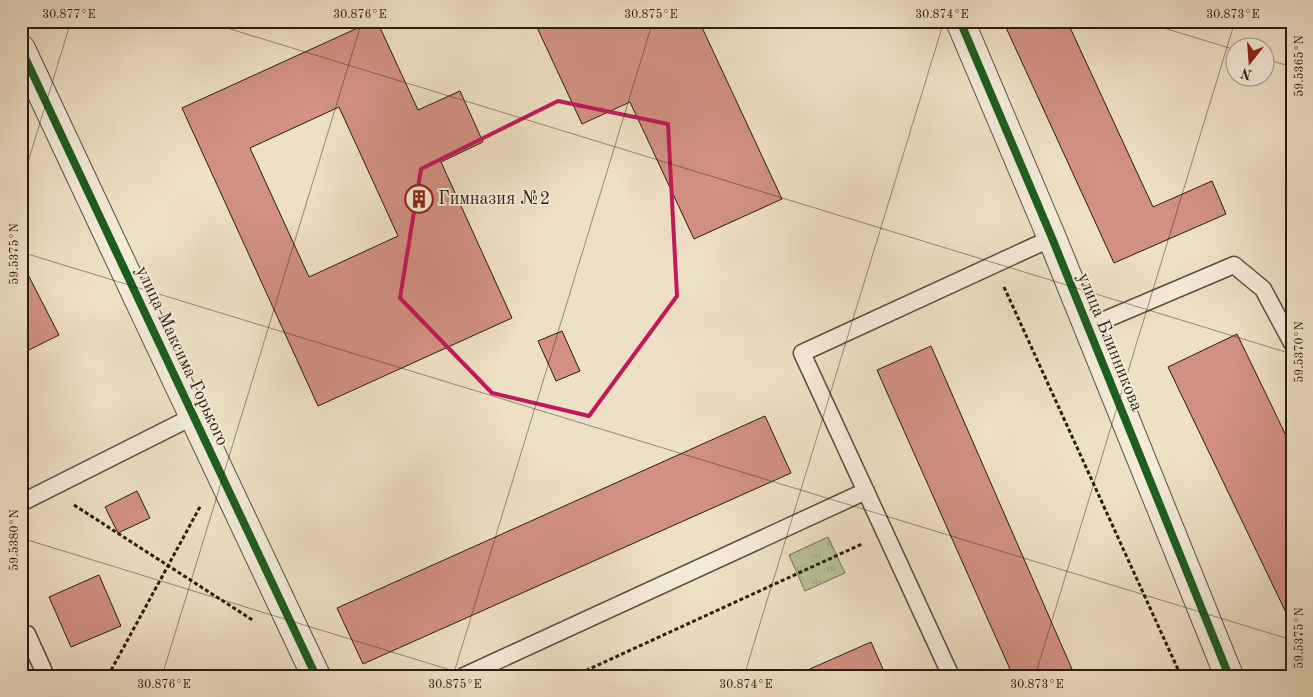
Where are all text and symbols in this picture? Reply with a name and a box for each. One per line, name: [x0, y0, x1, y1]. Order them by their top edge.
text: 30.875°E: [624, 8, 678, 21]
text: 30.877°E: [42, 9, 96, 21]
text: 30.876°E: [333, 9, 387, 21]
text: 30.874°E: [915, 9, 969, 21]
text: 30.873°E: [1206, 9, 1260, 21]
text: 59.5365°N: [1293, 35, 1306, 97]
north arrow: [1226, 38, 1276, 88]
text: N: [1239, 65, 1254, 82]
building icon: Гимназия №2: [404, 184, 434, 214]
place label: Гимназия №2: [438, 190, 550, 208]
text: 59.5375°N: [8, 223, 21, 285]
street label: улица Максима Горького: [132, 263, 232, 449]
street label: улица Блинникова: [1074, 270, 1146, 414]
text: 59.5370°N: [1293, 321, 1306, 383]
text: 59.5380°N: [8, 509, 21, 571]
text: 59.5375°N: [1293, 607, 1306, 669]
text: 30.875°E: [428, 678, 482, 691]
text: 30.876°E: [137, 679, 191, 691]
text: 30.874°E: [719, 679, 773, 691]
text: 30.873°E: [1010, 679, 1064, 691]

